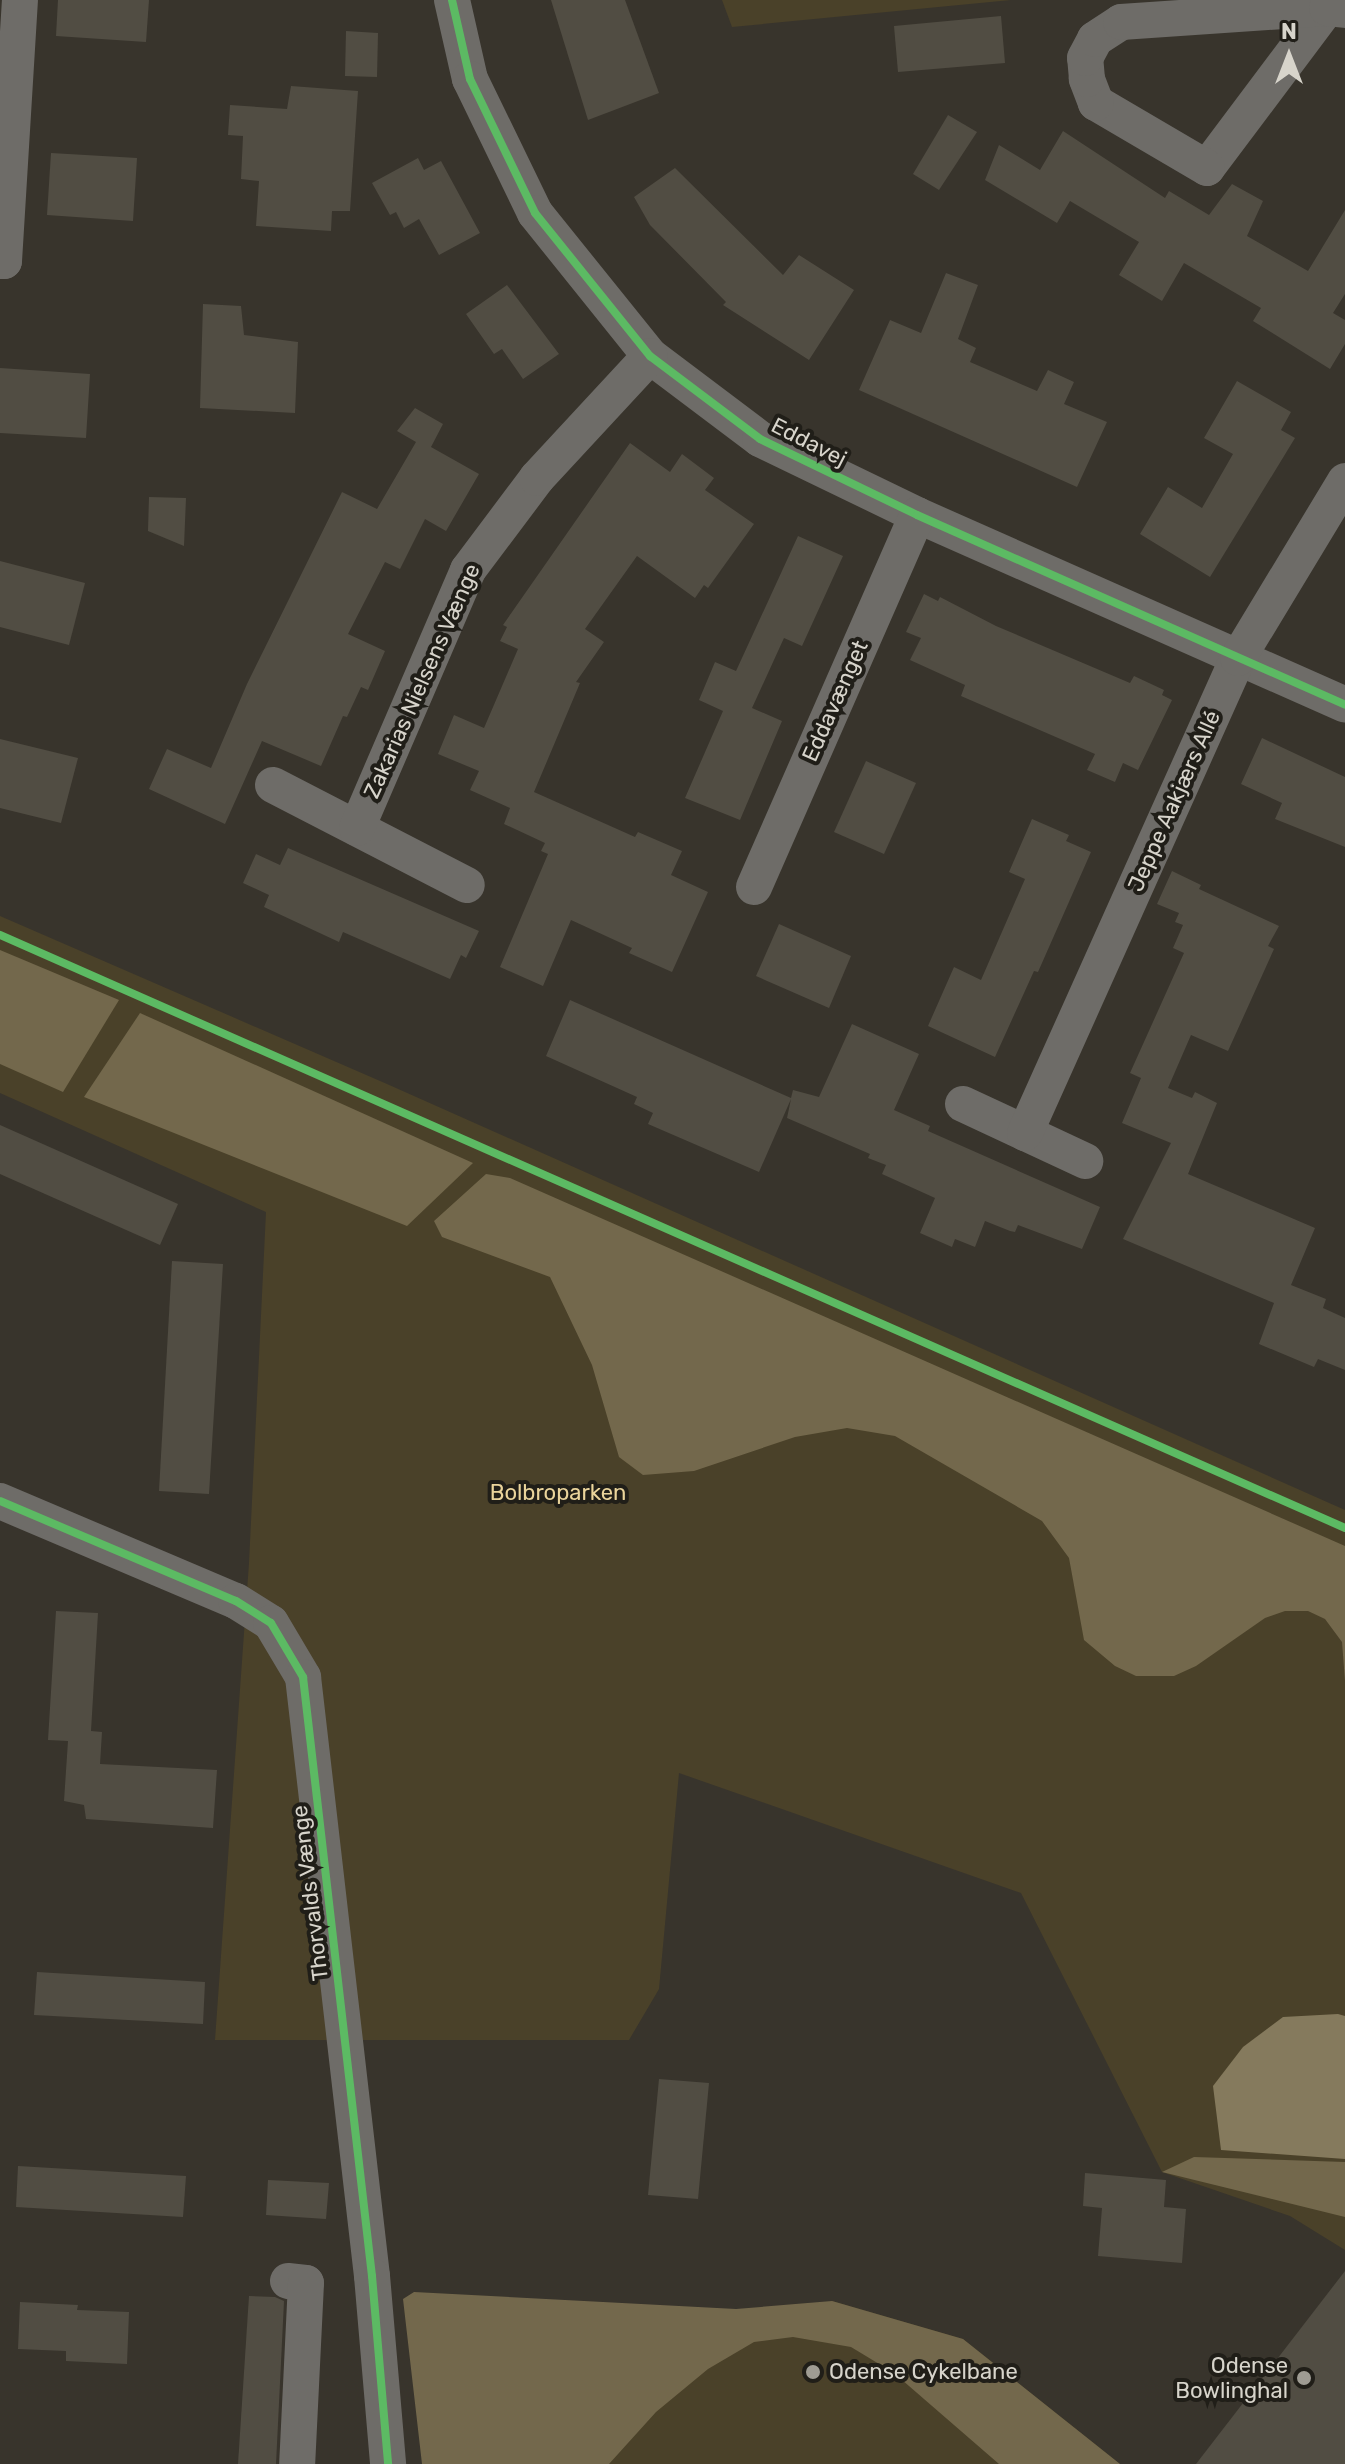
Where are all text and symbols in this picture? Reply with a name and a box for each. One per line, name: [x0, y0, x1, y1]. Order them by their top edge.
north arrow: [1249, 16, 1329, 96]
text: N: [1281, 18, 1297, 45]
street label: Eddavej: [767, 412, 851, 472]
street label: Zakarias Nielsens Vænge: [358, 559, 486, 803]
street label: Eddavænget: [797, 636, 873, 766]
street label: Jeppe Aakjærs Allé: [1122, 706, 1226, 896]
park label: Bolbroparken: [490, 1480, 626, 1506]
street label: Thorvalds Vænge: [286, 1803, 334, 1983]
place label: Odense Bowlinghal: [1175, 2352, 1288, 2404]
place label: Odense Cykelbane: [829, 2359, 1018, 2385]
marker: Odense Cykelbane: [804, 2363, 822, 2381]
marker: Odense Bowlinghal: [1295, 2369, 1313, 2387]

